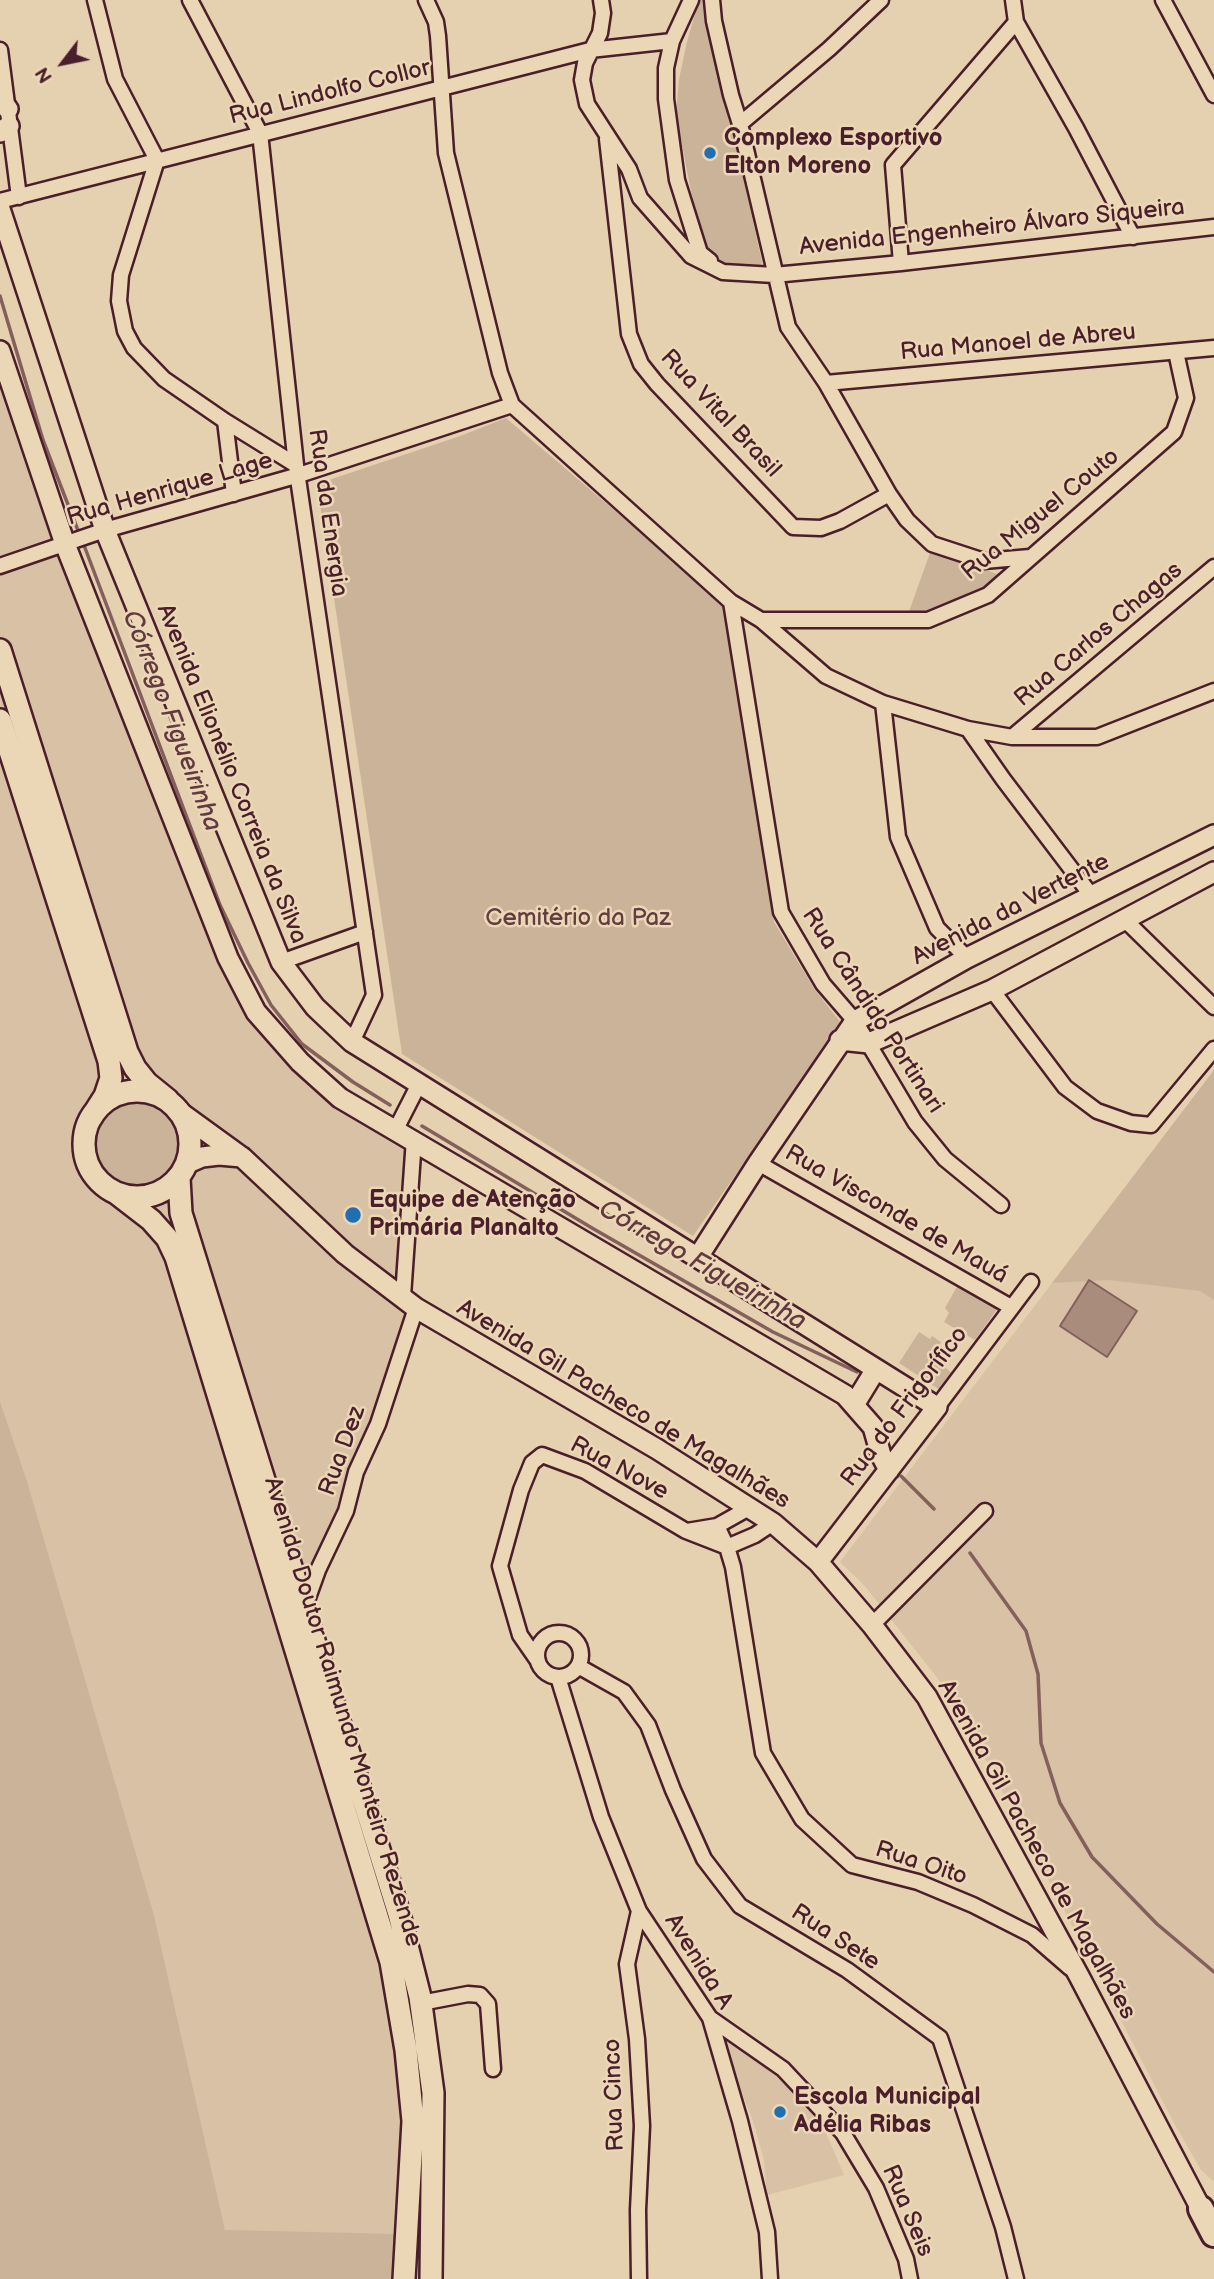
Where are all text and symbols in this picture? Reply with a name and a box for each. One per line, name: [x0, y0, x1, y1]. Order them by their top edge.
north arrow: [28, 28, 98, 98]
street label: Rua Lindolfo Collor: [226, 54, 434, 132]
text: N: [31, 62, 58, 87]
place label: Complexo Esportivo Elton Moreno: [724, 125, 942, 181]
marker: Complexo Esportivo Elton Moreno: [702, 145, 718, 161]
street label: Avenida Engenheiro Álvaro Siqueira: [798, 193, 1186, 263]
street label: Rua Manoel de Abreu: [899, 318, 1137, 368]
street label: Rua Vital Brasil: [654, 344, 786, 484]
street label: Rua da Energia: [301, 427, 353, 599]
street label: Rua Miguel Couto: [956, 443, 1126, 587]
street label: Rua Henrique Lage: [64, 447, 276, 533]
street label: Rua Carlos Chagas: [1009, 556, 1189, 714]
street label: Avenida Elionélio Correia da Silva: [150, 600, 312, 948]
water label: Córrego Figueirinha: [114, 606, 228, 836]
street label: Avenida da Vertente: [907, 848, 1115, 972]
street label: Rua Cândido Portinari: [795, 903, 949, 1119]
park label: Cemitério da Paz: [485, 905, 671, 933]
street label: Rua Visconde de Mauá: [779, 1139, 1013, 1291]
place label: Equipe de Atenção Primária Planalto: [369, 1187, 576, 1243]
water label: Córrego Figueirinha: [593, 1194, 811, 1338]
marker: Equipe de Atenção Primária Planalto: [343, 1205, 363, 1225]
street label: Avenida Gil Pacheco de Magalhães: [451, 1294, 795, 1516]
street label: Rua do Frigorífico: [835, 1321, 975, 1493]
street label: Rua Dez: [314, 1402, 372, 1500]
street label: Rua Nove: [565, 1431, 673, 1507]
street label: Avenida Doutor Raimundo Monteiro Rezende: [257, 1474, 427, 1950]
street label: Avenida Gil Pacheco de Magalhães: [930, 1675, 1142, 2025]
street label: Rua Oito: [872, 1836, 970, 1892]
street label: Rua Sete: [785, 1899, 885, 1977]
street label: Avenida A: [657, 1909, 739, 2015]
street label: Rua Cinco: [599, 2038, 631, 2152]
place label: Escola Municipal Adélia Ribas: [794, 2084, 981, 2140]
marker: Escola Municipal Adélia Ribas: [772, 2104, 788, 2120]
street label: Rua Seis: [875, 2161, 939, 2261]

